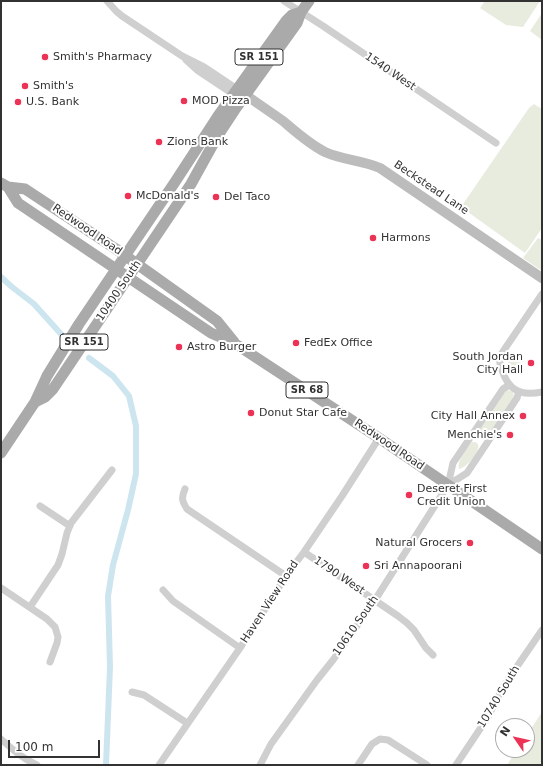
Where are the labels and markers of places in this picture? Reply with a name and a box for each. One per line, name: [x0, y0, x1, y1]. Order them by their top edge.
place label: Smith's Pharmacy: [53, 50, 152, 64]
marker: Smith's Pharmacy: [40, 52, 50, 62]
place label: Smith's: [33, 79, 74, 93]
marker: Smith's: [20, 81, 30, 91]
place label: MOD Pizza: [192, 94, 250, 108]
place label: U.S. Bank: [26, 95, 79, 109]
marker: MOD Pizza: [179, 96, 189, 106]
marker: U.S. Bank: [13, 97, 23, 107]
place label: Zions Bank: [167, 135, 228, 149]
marker: Zions Bank: [154, 137, 164, 147]
place label: McDonald's: [136, 189, 199, 203]
place label: Del Taco: [224, 190, 270, 204]
marker: McDonald's: [123, 191, 133, 201]
marker: Del Taco: [211, 192, 221, 202]
place label: Harmons: [381, 231, 430, 245]
marker: Harmons: [368, 233, 378, 243]
place label: FedEx Office: [304, 336, 373, 350]
marker: FedEx Office: [291, 338, 301, 348]
place label: Astro Burger: [187, 340, 256, 354]
marker: Astro Burger: [174, 342, 184, 352]
place label: South Jordan City Hall: [453, 350, 523, 376]
marker: South Jordan City Hall: [526, 358, 536, 368]
place label: Donut Star Cafe: [259, 406, 347, 420]
marker: Donut Star Cafe: [246, 408, 256, 418]
place label: City Hall Annex: [431, 409, 515, 423]
marker: City Hall Annex: [518, 411, 528, 421]
place label: Menchie's: [447, 428, 502, 442]
marker: Menchie's: [505, 430, 515, 440]
place label: Deseret First Credit Union: [417, 482, 487, 508]
marker: Deseret First Credit Union: [404, 490, 414, 500]
place label: Natural Grocers: [375, 536, 462, 550]
marker: Natural Grocers: [465, 538, 475, 548]
place label: Sri Annapoorani: [374, 559, 462, 573]
marker: Sri Annapoorani: [361, 561, 371, 571]

